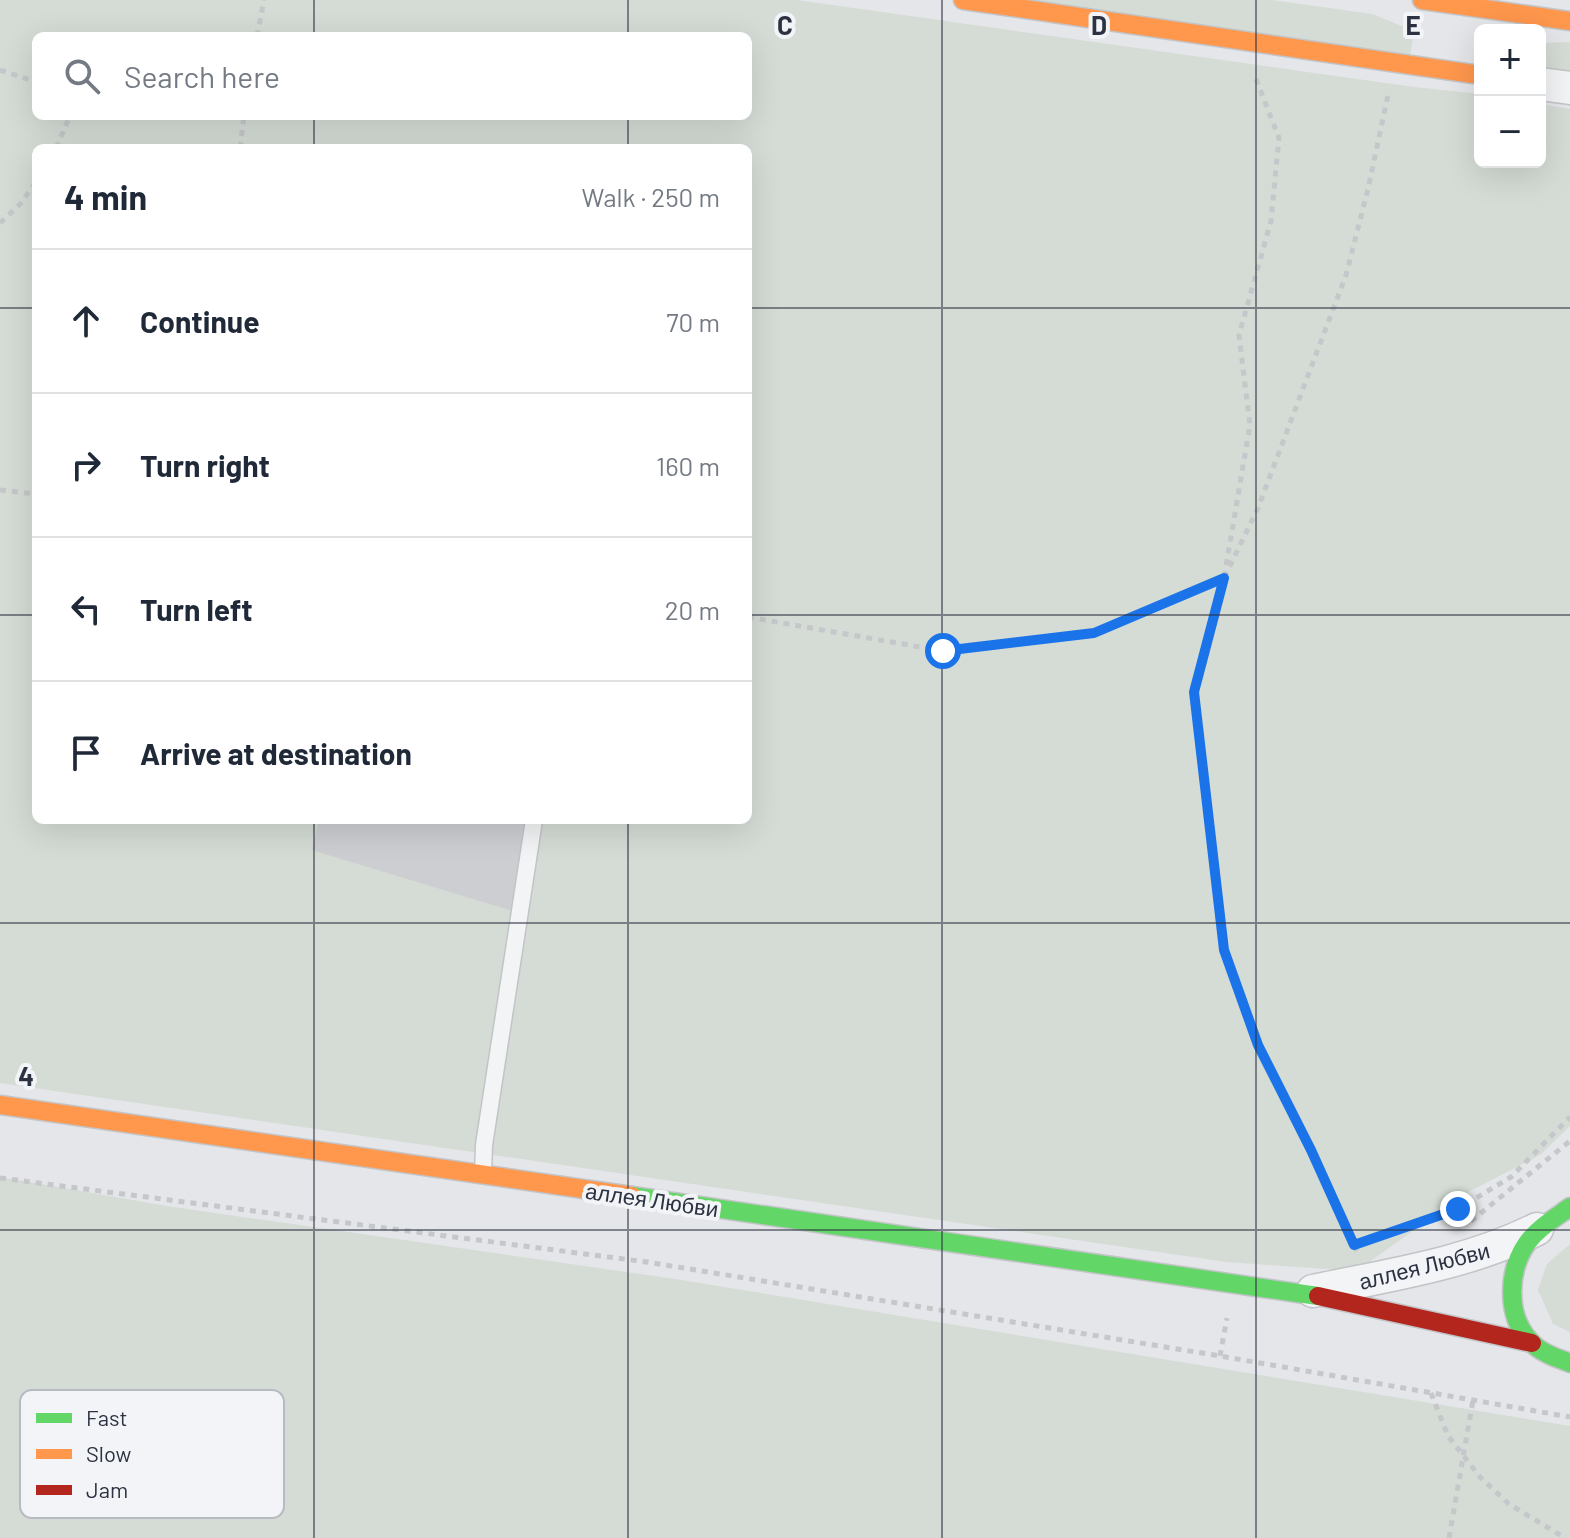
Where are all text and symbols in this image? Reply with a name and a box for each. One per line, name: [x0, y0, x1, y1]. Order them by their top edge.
text: C: [777, 9, 793, 40]
text: D: [1091, 9, 1107, 40]
text: E: [1405, 9, 1421, 40]
map controls: [1474, 24, 1546, 168]
button: +: [1474, 24, 1546, 96]
search box: [32, 32, 752, 120]
icon: search: [60, 54, 104, 98]
text: Search here: [124, 58, 280, 94]
button: −: [1474, 96, 1546, 168]
text: 4 min: [64, 176, 147, 217]
text: Walk · 250 m: [582, 181, 720, 212]
icon: ahead: [64, 299, 108, 343]
text: Continue: [140, 303, 260, 339]
text: 70 m: [666, 306, 720, 337]
icon: right: [64, 443, 108, 487]
text: Turn right: [140, 447, 270, 483]
text: 160 m: [656, 450, 720, 481]
icon: left: [64, 587, 108, 631]
text: Turn left: [140, 591, 253, 627]
text: 20 m: [665, 594, 720, 625]
route start: [925, 633, 961, 669]
icon: arrive: [64, 731, 108, 775]
text: Arrive at destination: [140, 735, 412, 771]
text: 4: [18, 1060, 34, 1091]
street label: аллея Любви: [584, 1177, 720, 1221]
route end: [1440, 1191, 1476, 1227]
street label: аллея Любви: [1356, 1236, 1492, 1294]
legend: [20, 1390, 284, 1518]
text: Fast: [86, 1404, 128, 1430]
text: Slow: [86, 1440, 131, 1466]
text: Jam: [86, 1476, 128, 1502]

